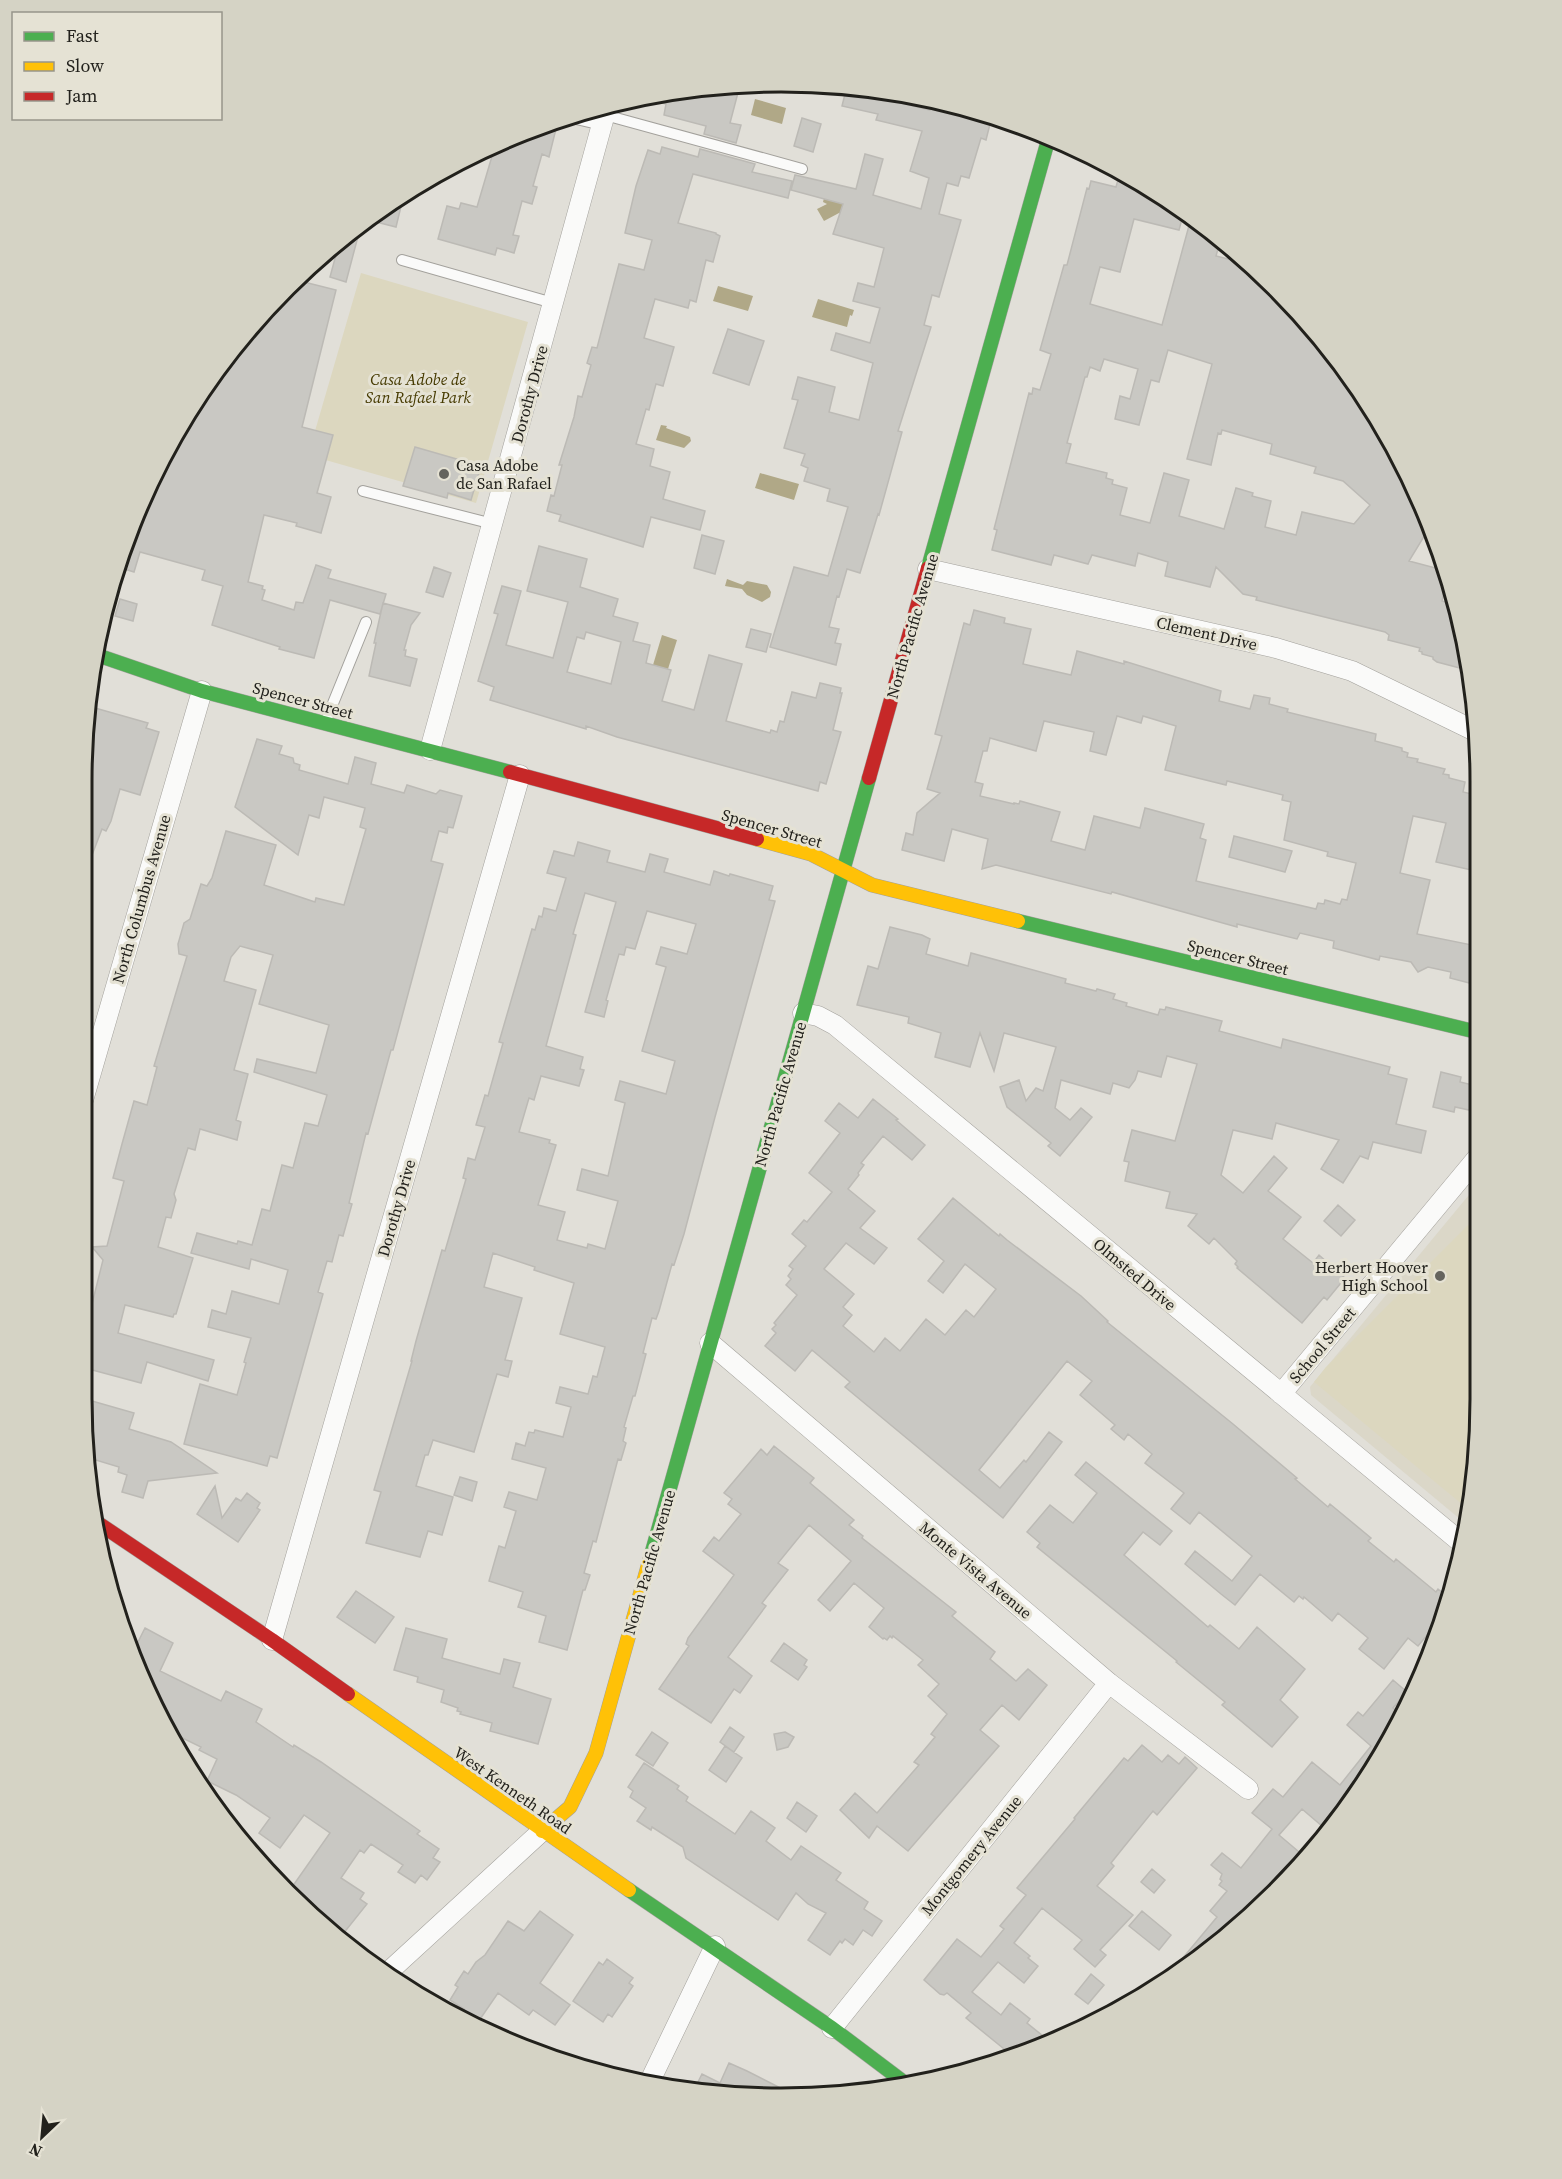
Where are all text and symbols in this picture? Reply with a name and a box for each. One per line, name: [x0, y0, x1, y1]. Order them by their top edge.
legend: [12, 12, 222, 120]
text: Fast: [66, 23, 99, 48]
text: Slow: [66, 53, 104, 78]
text: Jam: [65, 83, 98, 108]
street label: Dorothy Drive: [505, 343, 553, 445]
park label: Casa Adobe de San Rafael Park: [365, 368, 471, 408]
place label: Casa Adobe de San Rafael: [456, 454, 552, 494]
marker: Casa Adobe de San Rafael: [437, 467, 451, 481]
street label: North Pacific Avenue: [881, 551, 943, 701]
street label: Clement Drive: [1154, 611, 1260, 655]
street label: Spencer Street: [250, 676, 356, 724]
street label: Spencer Street: [719, 803, 825, 853]
street label: North Columbus Avenue: [106, 812, 176, 986]
street label: Spencer Street: [1185, 934, 1291, 980]
street label: North Pacific Avenue: [749, 1019, 811, 1169]
street label: Dorothy Drive: [372, 1157, 420, 1259]
street label: Olmsted Drive: [1089, 1233, 1181, 1315]
place label: Herbert Hoover High School: [1315, 1256, 1428, 1296]
marker: Herbert Hoover High School: [1433, 1269, 1447, 1283]
street label: School Street: [1284, 1302, 1361, 1388]
street label: North Pacific Avenue: [618, 1487, 680, 1637]
street label: Monte Vista Avenue: [915, 1516, 1037, 1624]
street label: West Kenneth Road: [450, 1741, 576, 1839]
street label: Montgomery Avenue: [916, 1790, 1026, 1920]
north arrow: [12, 2107, 72, 2167]
text: N: [25, 2138, 45, 2163]

